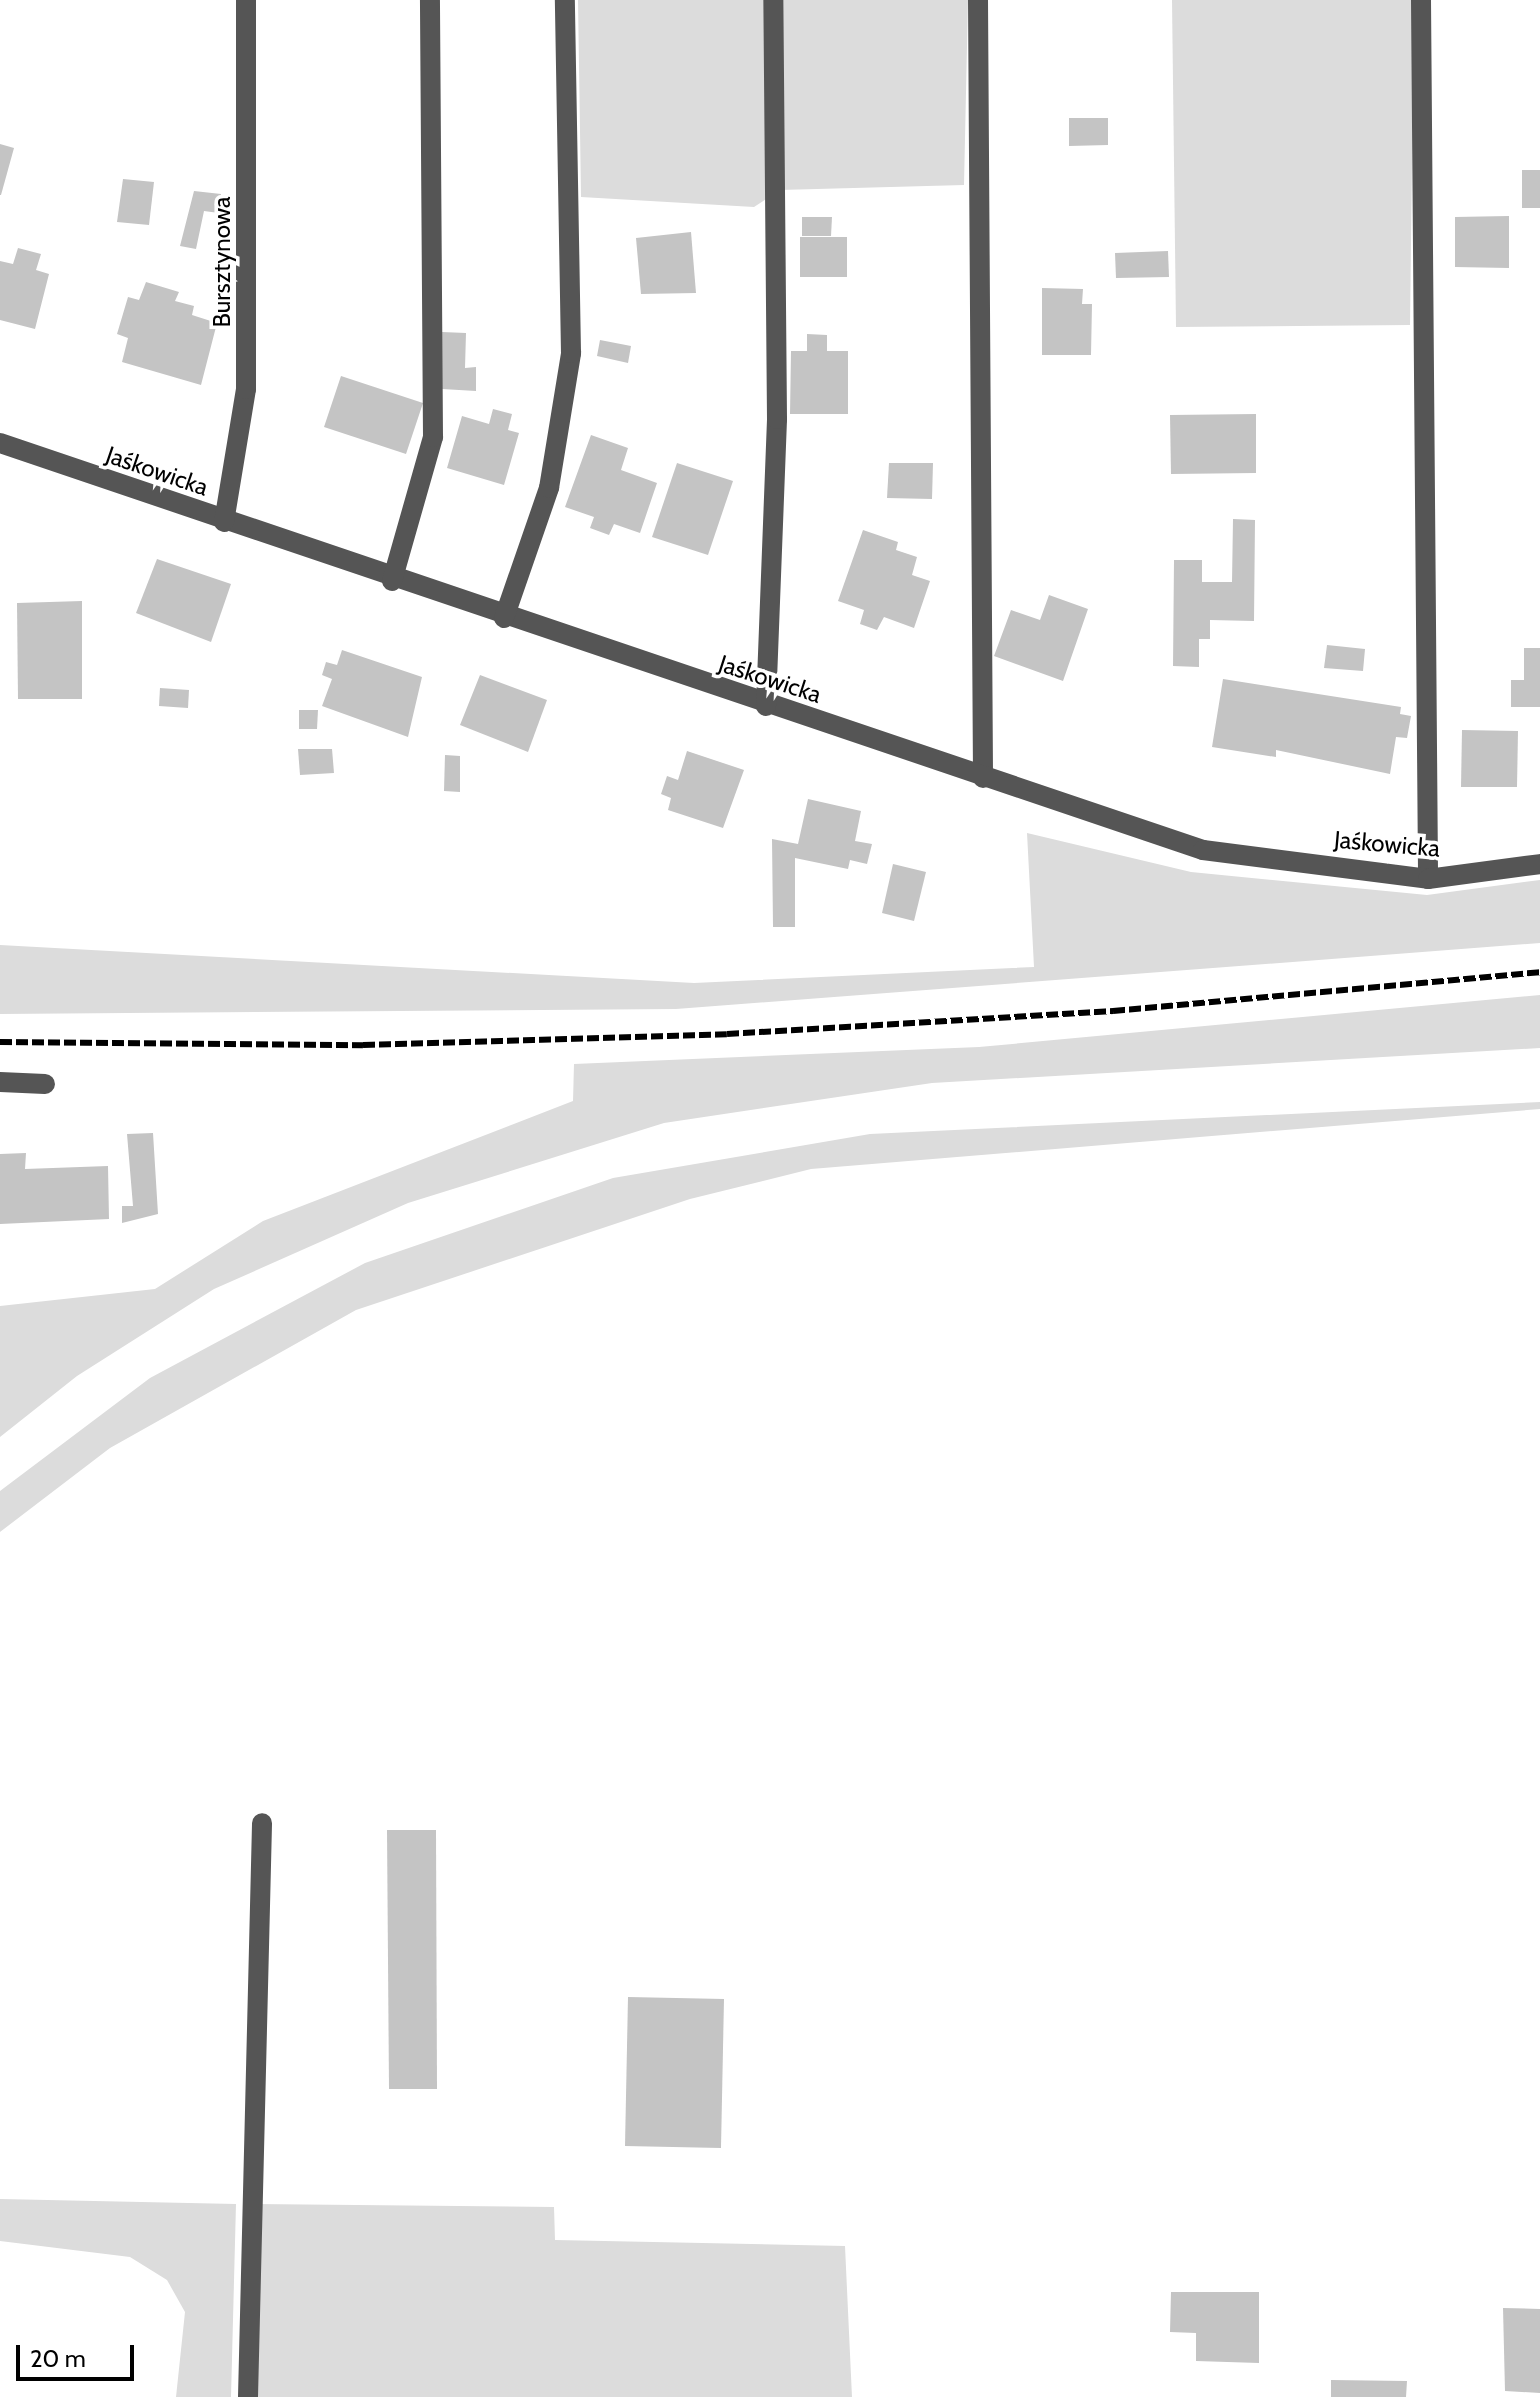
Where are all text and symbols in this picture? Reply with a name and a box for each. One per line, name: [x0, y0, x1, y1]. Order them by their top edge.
street label: Bursztynowa: [208, 196, 236, 328]
street label: Jaśkowicka: [102, 440, 212, 502]
street label: Jaśkowicka: [715, 649, 825, 709]
street label: Jaśkowicka: [1333, 825, 1441, 863]
scale bar: [20, 2329, 138, 2379]
text: 20 m: [30, 2344, 86, 2373]

